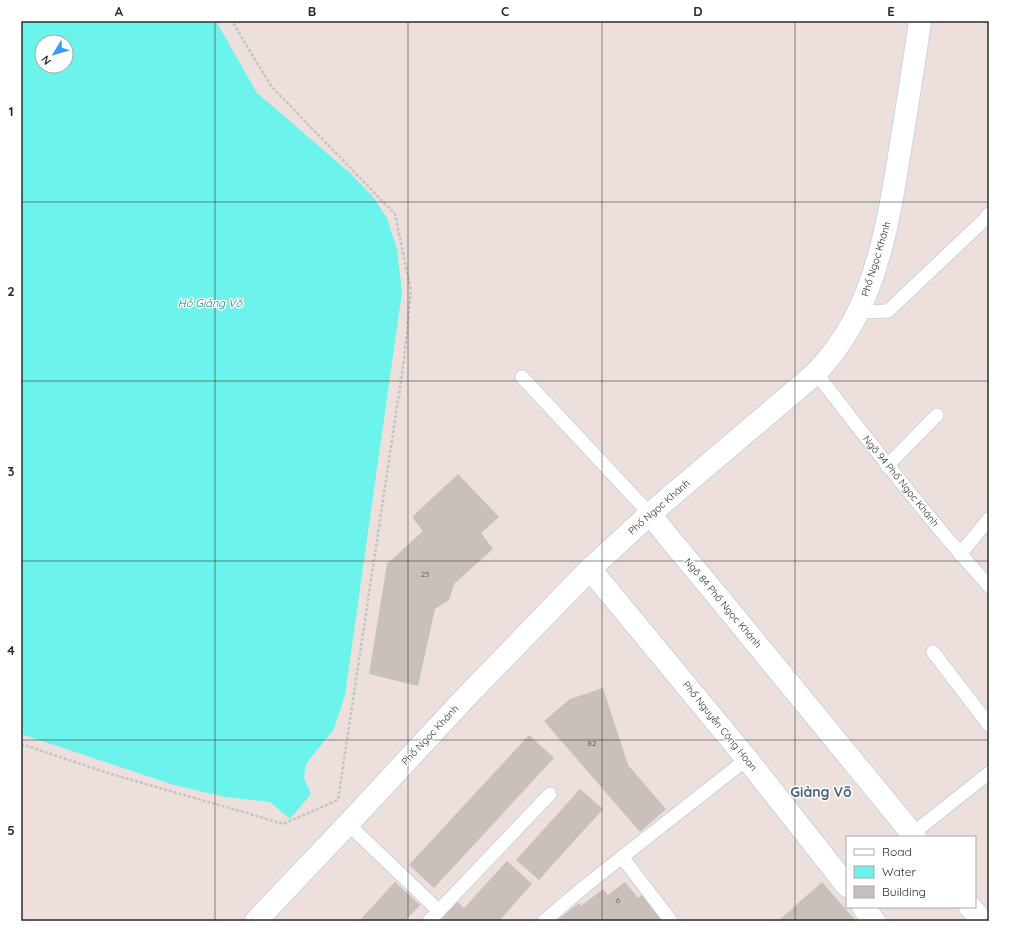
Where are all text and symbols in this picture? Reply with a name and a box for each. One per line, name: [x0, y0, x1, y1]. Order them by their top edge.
text: A: [115, 3, 124, 19]
text: B: [308, 3, 316, 19]
text: C: [501, 3, 509, 19]
text: D: [693, 3, 703, 19]
text: E: [887, 3, 895, 19]
north arrow: [34, 34, 74, 74]
text: N: [38, 53, 54, 68]
text: 1: [8, 103, 14, 119]
street label: Phố Ngọc Khánh: [858, 220, 894, 298]
text: 2: [7, 283, 15, 299]
water label: Hồ Giảng Võ: [178, 296, 244, 310]
street label: Ngõ 94 Phố Ngọc Khánh: [860, 433, 942, 529]
text: 3: [8, 463, 15, 479]
street label: Phố Ngọc Khánh: [625, 477, 693, 537]
street label: Ngõ 84 Phố Ngọc Khánh: [682, 555, 764, 651]
house number: 23: [421, 569, 429, 579]
text: 4: [7, 642, 15, 658]
street label: Phố Nguyễn Công Hoan: [680, 678, 760, 774]
street label: Phố Ngọc Khánh: [399, 702, 461, 768]
house number: 82: [588, 738, 597, 748]
district label: Giảng Võ: [790, 783, 852, 801]
text: 5: [7, 822, 15, 838]
legend: [846, 836, 976, 908]
text: Road: [882, 844, 912, 859]
text: Water: [882, 864, 917, 879]
text: Building: [882, 884, 926, 899]
house number: 6: [616, 895, 621, 905]

